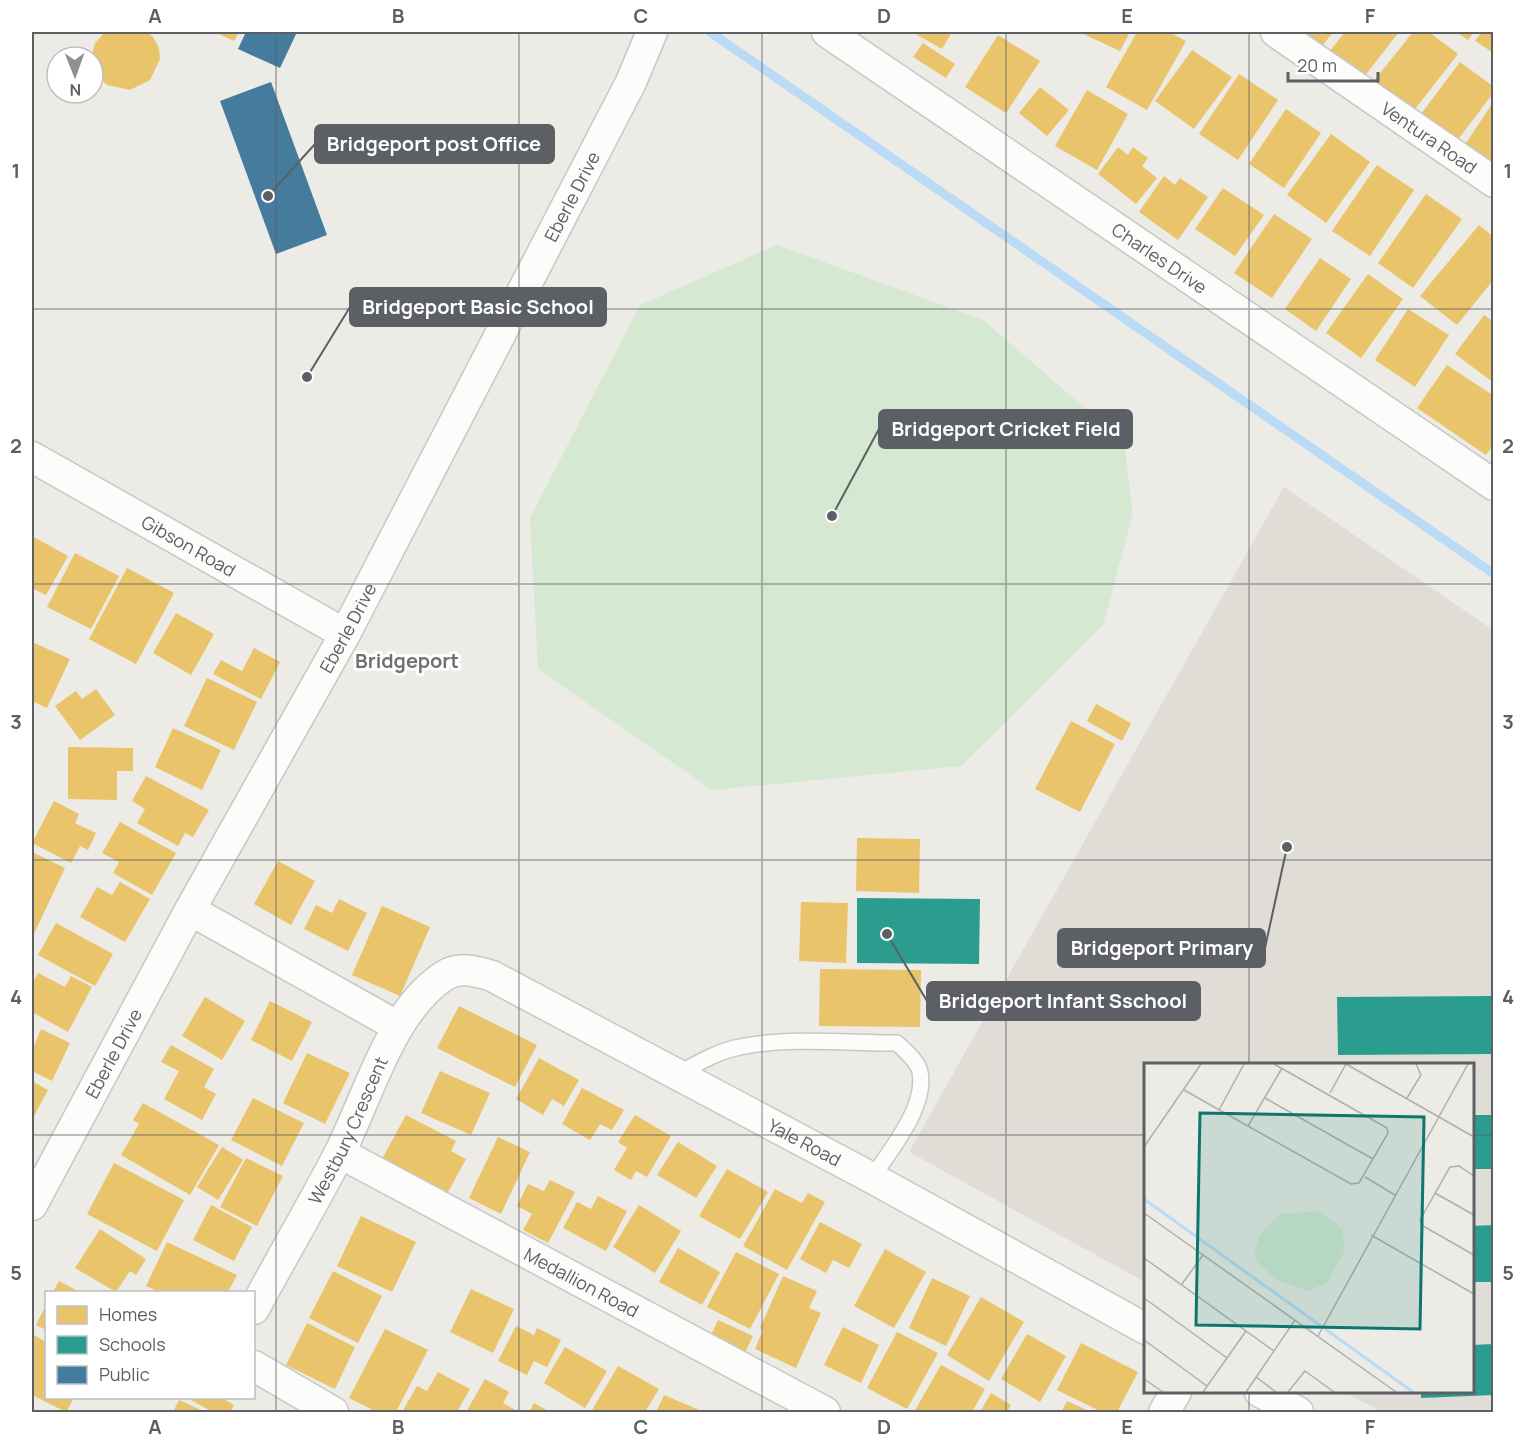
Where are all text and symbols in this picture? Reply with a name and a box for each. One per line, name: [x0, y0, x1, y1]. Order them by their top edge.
text: A: [148, 2, 162, 29]
text: B: [392, 2, 405, 29]
text: C: [634, 2, 648, 29]
text: D: [877, 2, 891, 29]
text: E: [1121, 2, 1133, 29]
text: F: [1365, 2, 1376, 29]
north arrow: [45, 45, 105, 105]
scale bar: [1288, 45, 1378, 83]
text: 20 m: [1297, 53, 1337, 77]
text: N: [69, 79, 81, 101]
street label: Ventura Road: [1377, 96, 1482, 179]
callout: Bridgeport post Office: [315, 125, 554, 163]
text: Bridgeport post Office: [327, 130, 541, 157]
street label: Eberle Drive: [538, 147, 605, 246]
text: 1: [12, 157, 20, 184]
text: 1: [1504, 157, 1512, 184]
street label: Charles Drive: [1107, 217, 1212, 299]
callout: Bridgeport Basic School: [350, 288, 606, 326]
text: Bridgeport Basic School: [362, 293, 594, 320]
callout: Bridgeport Cricket Field: [879, 410, 1132, 448]
text: Bridgeport Cricket Field: [891, 415, 1121, 442]
text: 2: [10, 432, 22, 459]
text: 2: [1502, 432, 1514, 459]
street label: Gibson Road: [137, 509, 240, 582]
street label: Eberle Drive: [314, 579, 381, 677]
district label: Bridgeport: [355, 647, 459, 674]
text: 3: [10, 708, 22, 735]
text: 3: [1502, 708, 1514, 735]
callout: Bridgeport Primary: [1058, 929, 1265, 967]
text: Bridgeport Primary: [1071, 934, 1254, 961]
callout: Bridgeport Infant Sschool: [927, 982, 1200, 1020]
text: 4: [10, 983, 22, 1010]
text: 4: [1502, 983, 1514, 1010]
text: Bridgeport Infant Sschool: [939, 987, 1187, 1014]
street label: Eberle Drive: [79, 1004, 147, 1102]
street label: Westbury Crescent: [302, 1052, 393, 1208]
inset map: [1144, 1063, 1474, 1393]
street label: Yale Road: [764, 1113, 845, 1171]
street label: Medallion Road: [520, 1242, 643, 1322]
text: 5: [10, 1259, 22, 1286]
text: 5: [1502, 1259, 1514, 1286]
legend: [45, 1291, 255, 1399]
text: Homes: [99, 1302, 157, 1326]
text: Schools: [99, 1332, 166, 1356]
text: Public: [99, 1362, 150, 1386]
text: A: [148, 1413, 162, 1440]
text: B: [392, 1413, 405, 1440]
text: C: [634, 1413, 648, 1440]
text: D: [877, 1413, 891, 1440]
text: E: [1121, 1413, 1133, 1440]
text: F: [1365, 1413, 1376, 1440]

